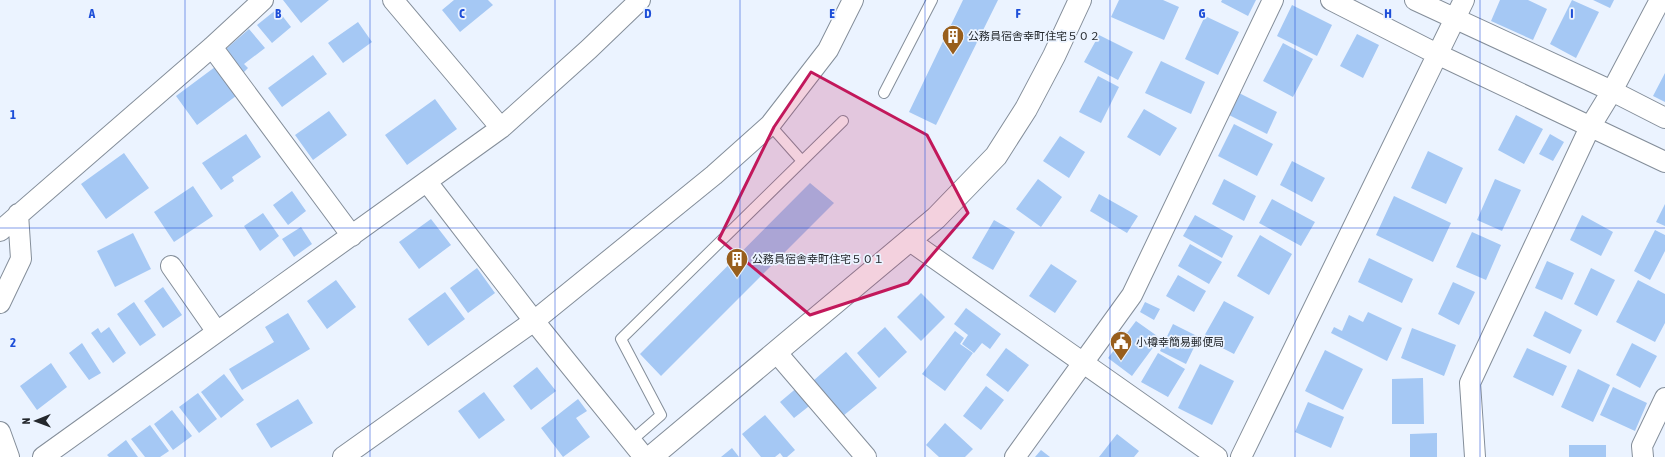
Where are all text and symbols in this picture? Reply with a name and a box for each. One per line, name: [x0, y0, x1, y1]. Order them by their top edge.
text: A: [88, 6, 96, 21]
text: B: [275, 6, 282, 21]
text: C: [459, 6, 465, 21]
text: D: [644, 6, 652, 21]
text: E: [829, 6, 835, 21]
text: F: [1015, 6, 1021, 21]
text: G: [1199, 6, 1206, 21]
text: H: [1384, 6, 1392, 21]
text: I: [1570, 6, 1574, 21]
building icon: 公務員宿舎幸町住宅５０２: [940, 23, 966, 56]
place label: 公務員宿舎幸町住宅５０２: [968, 30, 1100, 42]
text: 1: [10, 107, 16, 122]
building icon: 公務員宿舎幸町住宅５０１: [724, 246, 750, 279]
place label: 公務員宿舎幸町住宅５０１: [752, 253, 884, 265]
public building icon: 小樽幸簡易郵便局: [1108, 329, 1134, 362]
text: 2: [10, 335, 16, 350]
place label: 小樽幸簡易郵便局: [1136, 336, 1224, 348]
north arrow: [16, 401, 56, 441]
text: N: [20, 418, 32, 425]

